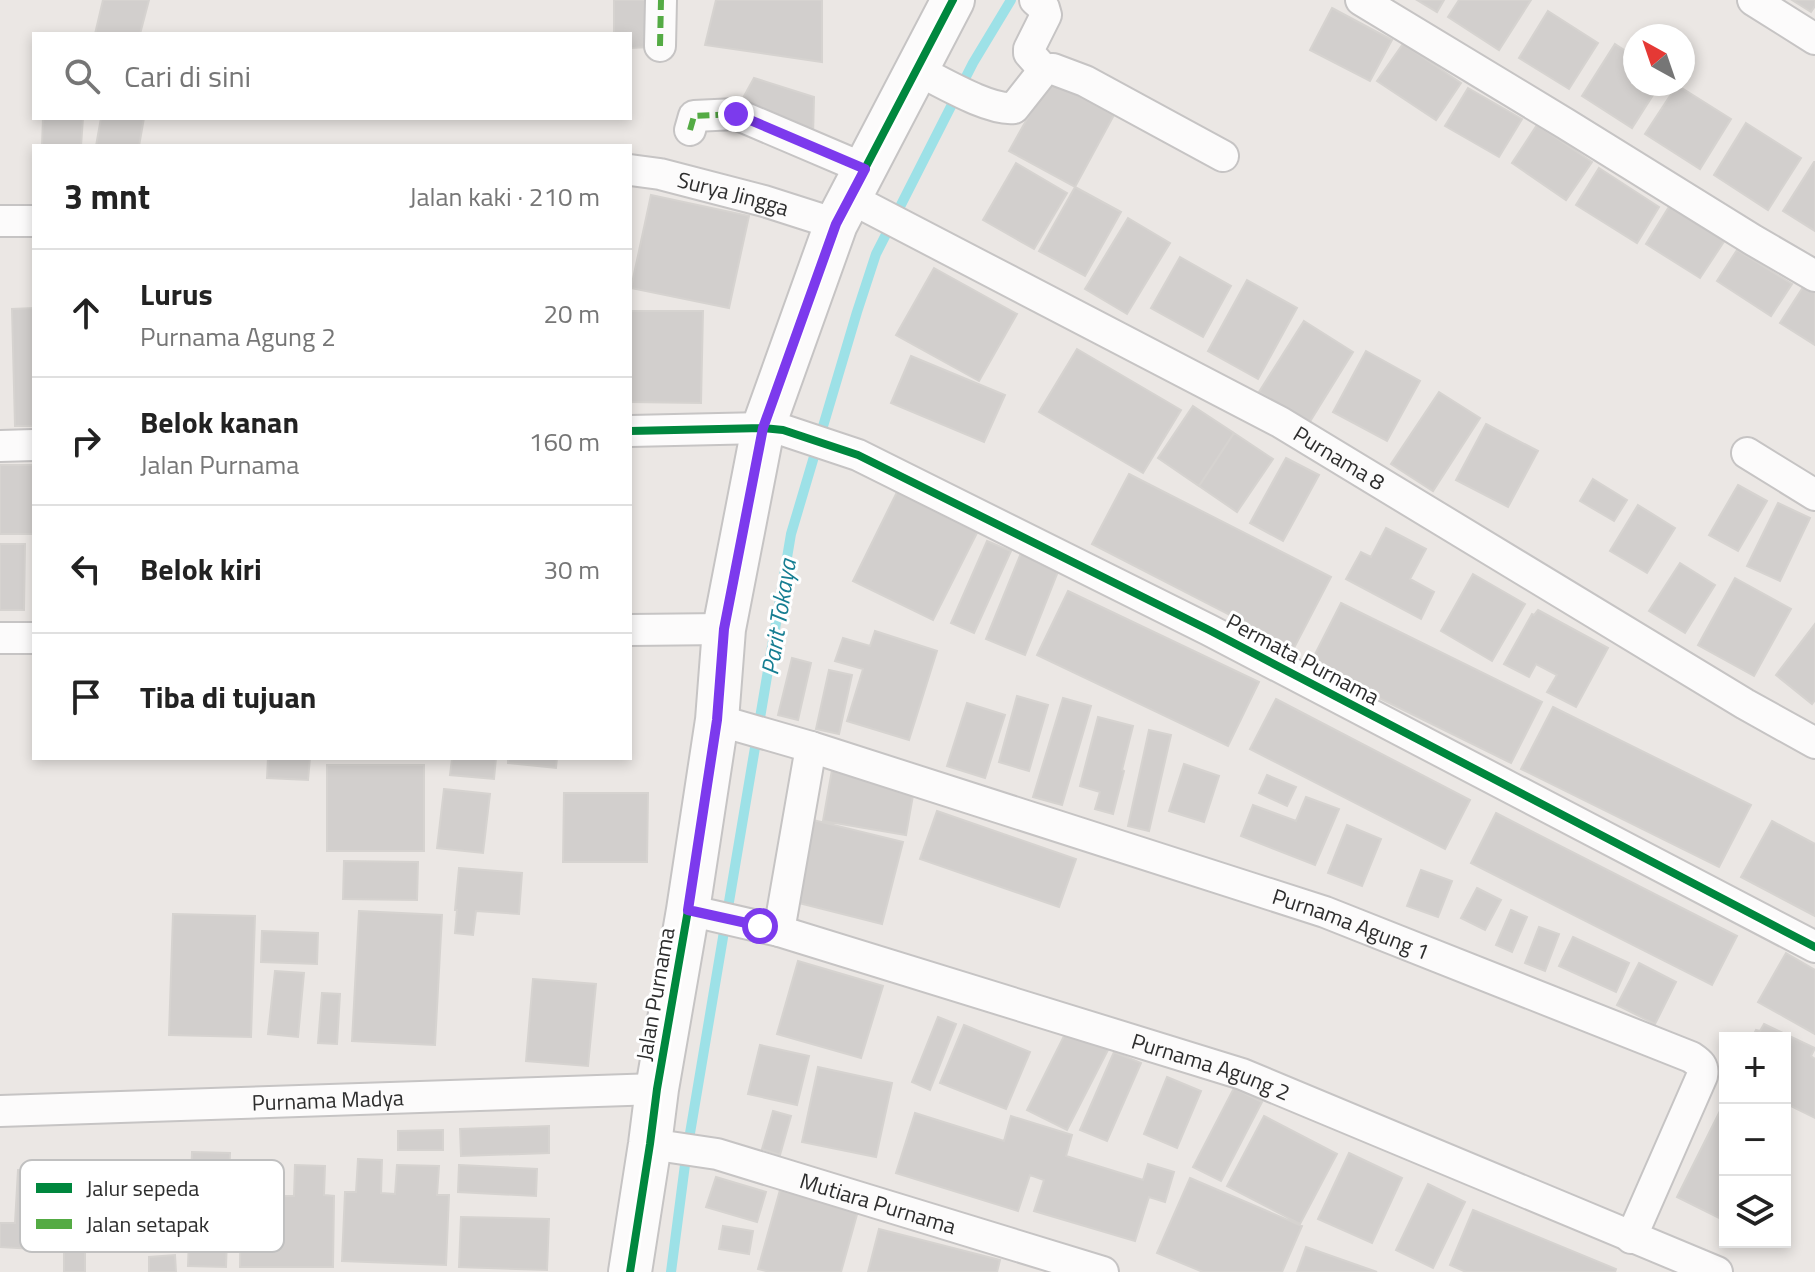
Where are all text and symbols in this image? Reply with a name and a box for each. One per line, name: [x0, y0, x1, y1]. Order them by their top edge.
north arrow: [1623, 24, 1695, 96]
search box: [32, 32, 632, 120]
text: Cari di sini: [124, 53, 251, 99]
icon: search: [60, 54, 104, 98]
route end: [718, 96, 754, 132]
street label: Surya Jingga: [674, 162, 793, 225]
text: 3 mnt: [64, 170, 150, 222]
text: Jalan kaki · 210 m: [409, 177, 600, 216]
text: Lurus: [140, 271, 213, 317]
icon: ahead: [64, 291, 108, 335]
text: 20 m: [543, 294, 600, 333]
text: Purnama Agung 2: [140, 317, 336, 356]
text: Belok kanan: [140, 399, 299, 445]
street label: Purnama 8: [1287, 417, 1391, 499]
icon: right: [64, 419, 108, 463]
text: 160 m: [529, 422, 600, 461]
text: Jalan Purnama: [140, 445, 299, 484]
text: Belok kiri: [140, 546, 262, 592]
icon: left: [64, 547, 108, 591]
text: 30 m: [543, 550, 600, 589]
water label: Parit Tokaya: [751, 555, 805, 677]
street label: Permata Purnama: [1220, 604, 1386, 714]
text: Tiba di tujuan: [140, 674, 316, 720]
icon: arrive: [64, 675, 108, 719]
street label: Purnama Agung 1: [1268, 879, 1435, 969]
route start: [742, 908, 778, 944]
street label: Jalan Purnama: [627, 925, 683, 1063]
street label: Purnama Agung 2: [1127, 1024, 1296, 1109]
map controls: [1719, 1032, 1791, 1248]
button: +: [1719, 1032, 1791, 1104]
street label: Purnama Madya: [251, 1080, 404, 1120]
button: −: [1719, 1104, 1791, 1176]
legend: [20, 1160, 284, 1252]
street label: Mutiara Purnama: [796, 1163, 960, 1243]
text: Jalur sepeda: [86, 1171, 199, 1205]
button: layers: [1719, 1176, 1791, 1248]
text: Jalan setapak: [86, 1207, 210, 1241]

